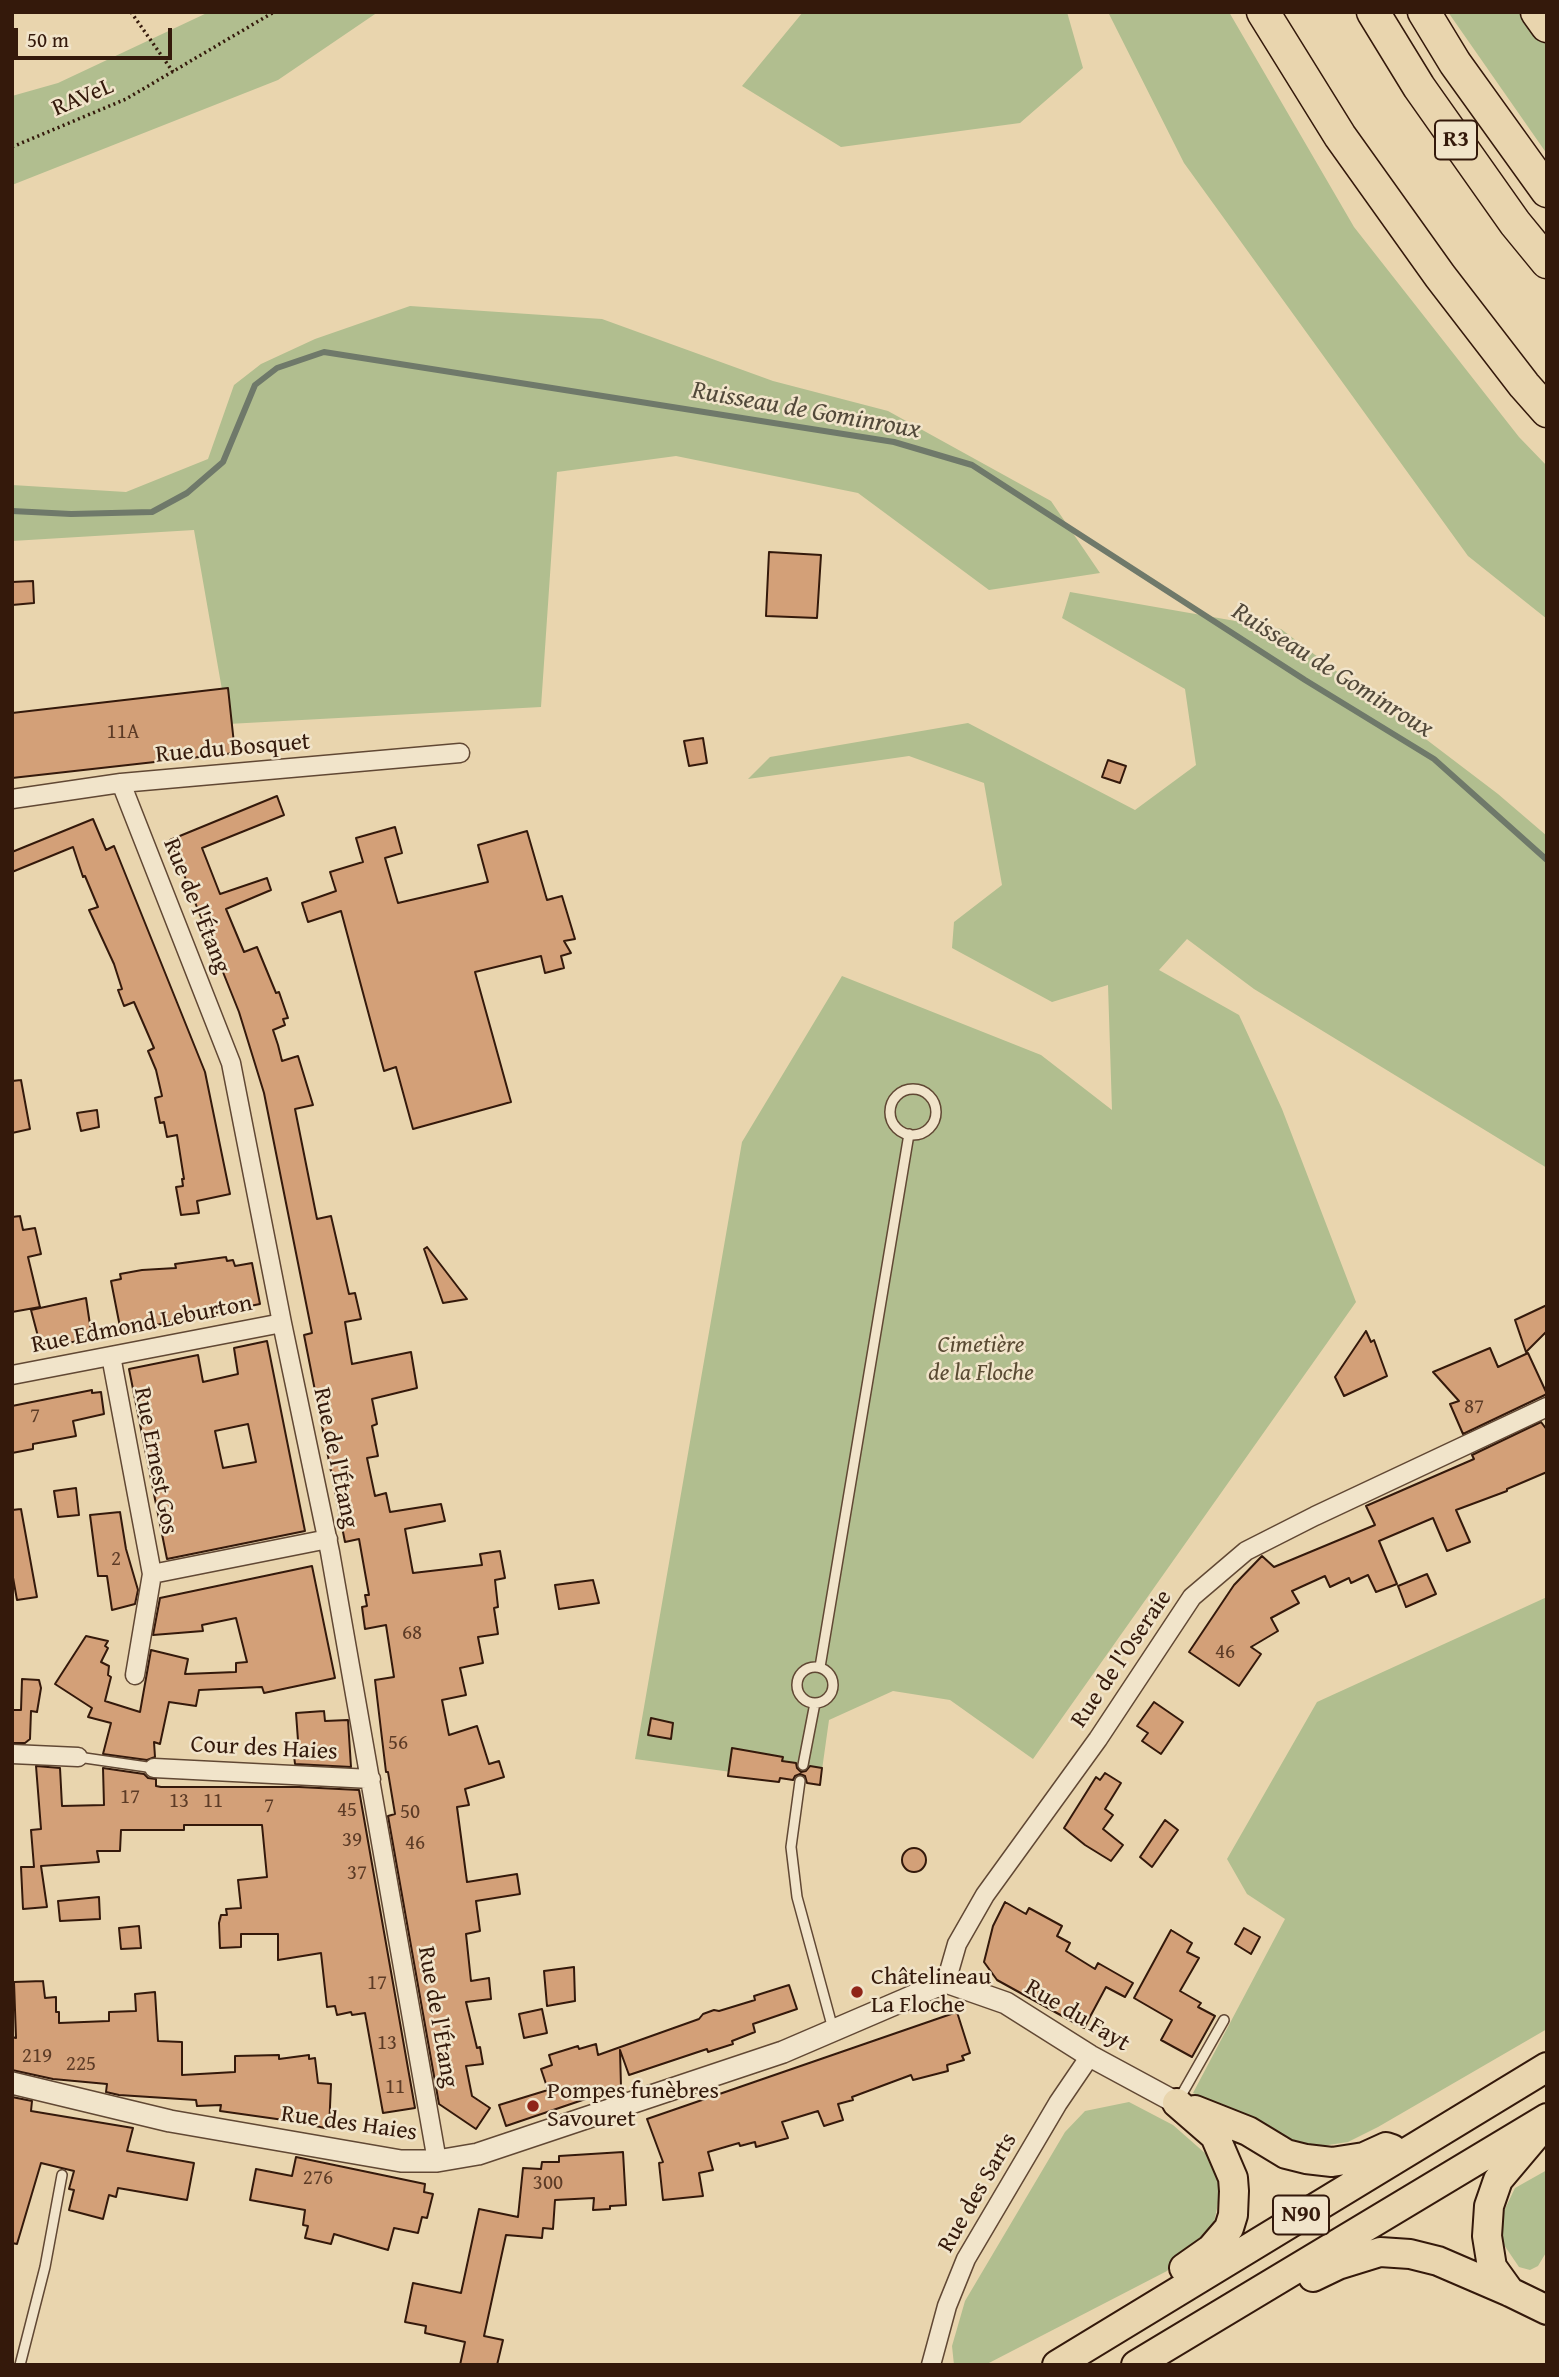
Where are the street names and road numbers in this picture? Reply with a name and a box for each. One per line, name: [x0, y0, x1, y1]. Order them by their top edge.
street label: RAVeL: [48, 72, 118, 124]
road number: R3: [1435, 120, 1477, 160]
street label: Rue du Bosquet: [154, 728, 312, 770]
street label: Rue de l'Étang: [156, 834, 236, 978]
street label: Rue Edmond Leburton: [29, 1289, 255, 1361]
street label: Rue Ernest Gos: [127, 1385, 183, 1537]
street label: Rue de l'Étang: [306, 1385, 364, 1531]
street label: Rue de l'Oseraie: [1065, 1585, 1179, 1733]
street label: Cour des Haies: [190, 1731, 338, 1767]
street label: Rue de l'Étang: [410, 1944, 464, 2090]
street label: Rue du Fayt: [1019, 1974, 1135, 2058]
street label: Rue des Haies: [279, 2100, 419, 2148]
street label: Rue des Sarts: [932, 2128, 1024, 2258]
road number: N90: [1273, 2196, 1329, 2234]

